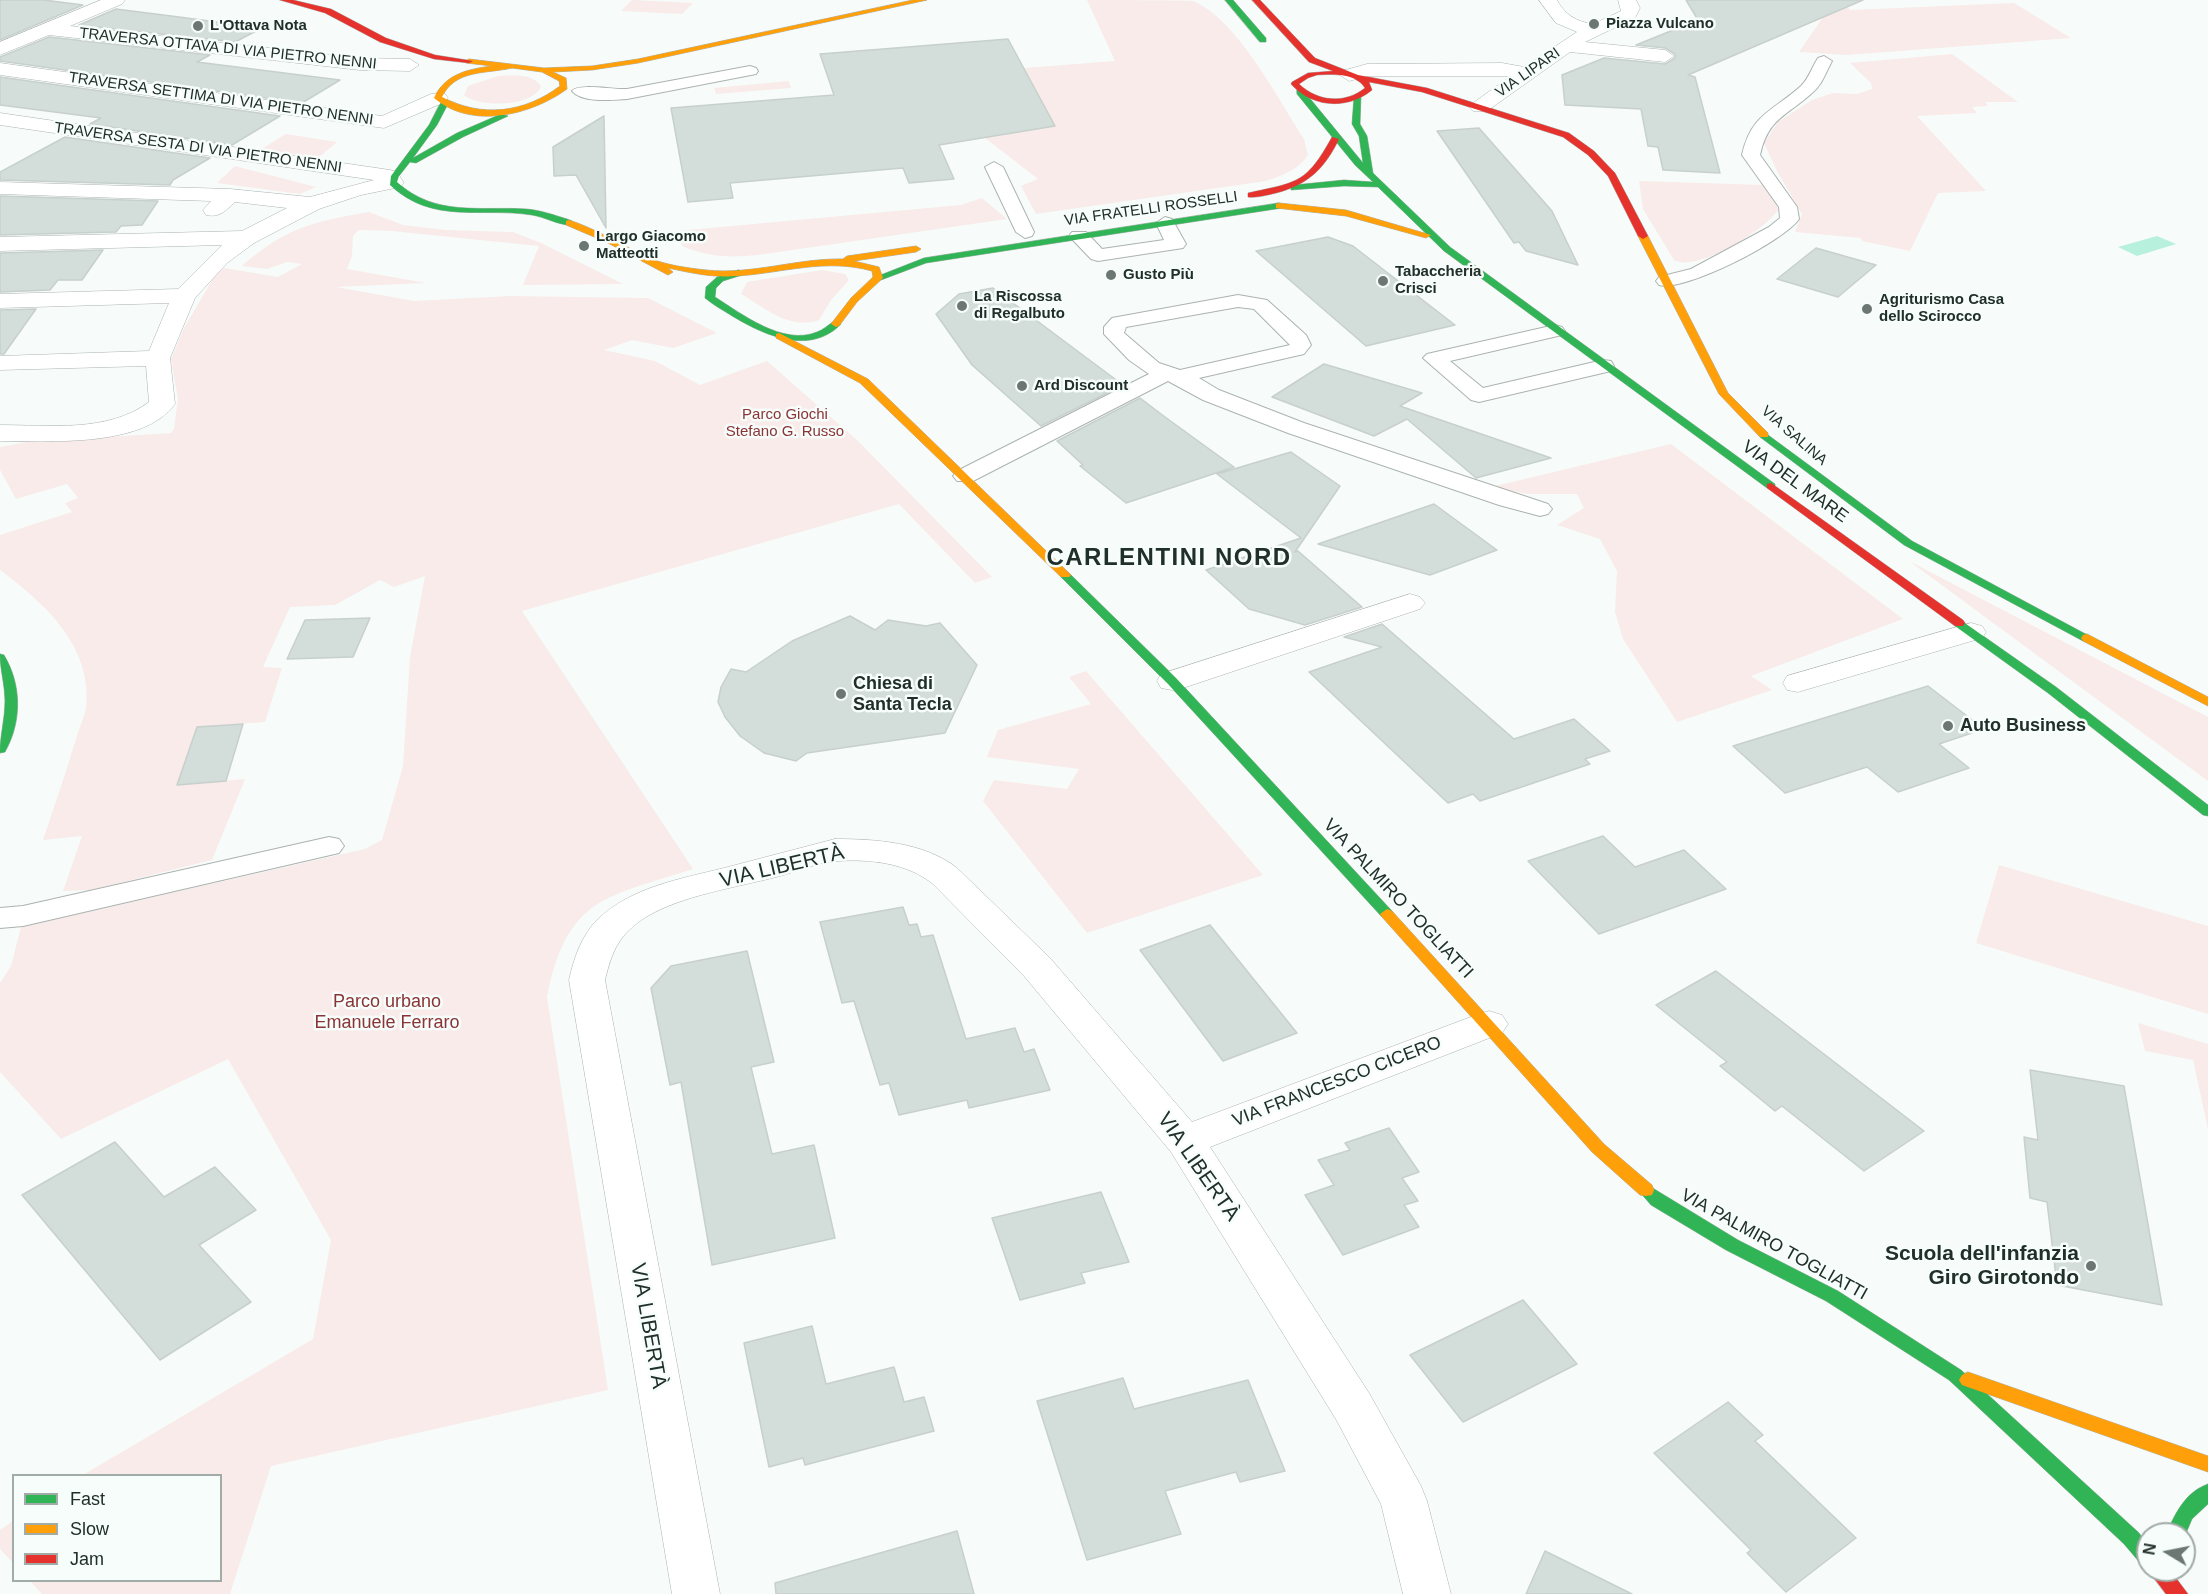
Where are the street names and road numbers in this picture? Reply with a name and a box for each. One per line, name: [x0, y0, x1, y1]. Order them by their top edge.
street label: TRAVERSA OTTAVA DI VIA PIETRO NENNI: [78, 24, 378, 74]
street label: VIA LIPARI: [1492, 44, 1564, 102]
street label: TRAVERSA SETTIMA DI VIA PIETRO NENNI: [68, 69, 374, 129]
street label: TRAVERSA SESTA DI VIA PIETRO NENNI: [53, 119, 343, 177]
street label: VIA FRATELLI ROSSELLI: [1063, 188, 1239, 230]
street label: VIA SALINA: [1757, 402, 1831, 470]
street label: VIA DEL MARE: [1738, 436, 1852, 528]
street label: VIA PALMIRO TOGLIATTI: [1318, 815, 1478, 983]
street label: VIA LIBERTÀ: [717, 840, 847, 894]
street label: VIA FRANCESCO CICERO: [1229, 1032, 1445, 1132]
street label: VIA LIBERTÀ: [1151, 1108, 1245, 1226]
street label: VIA PALMIRO TOGLIATTI: [1677, 1185, 1871, 1305]
street label: VIA LIBERTÀ: [625, 1261, 671, 1391]

